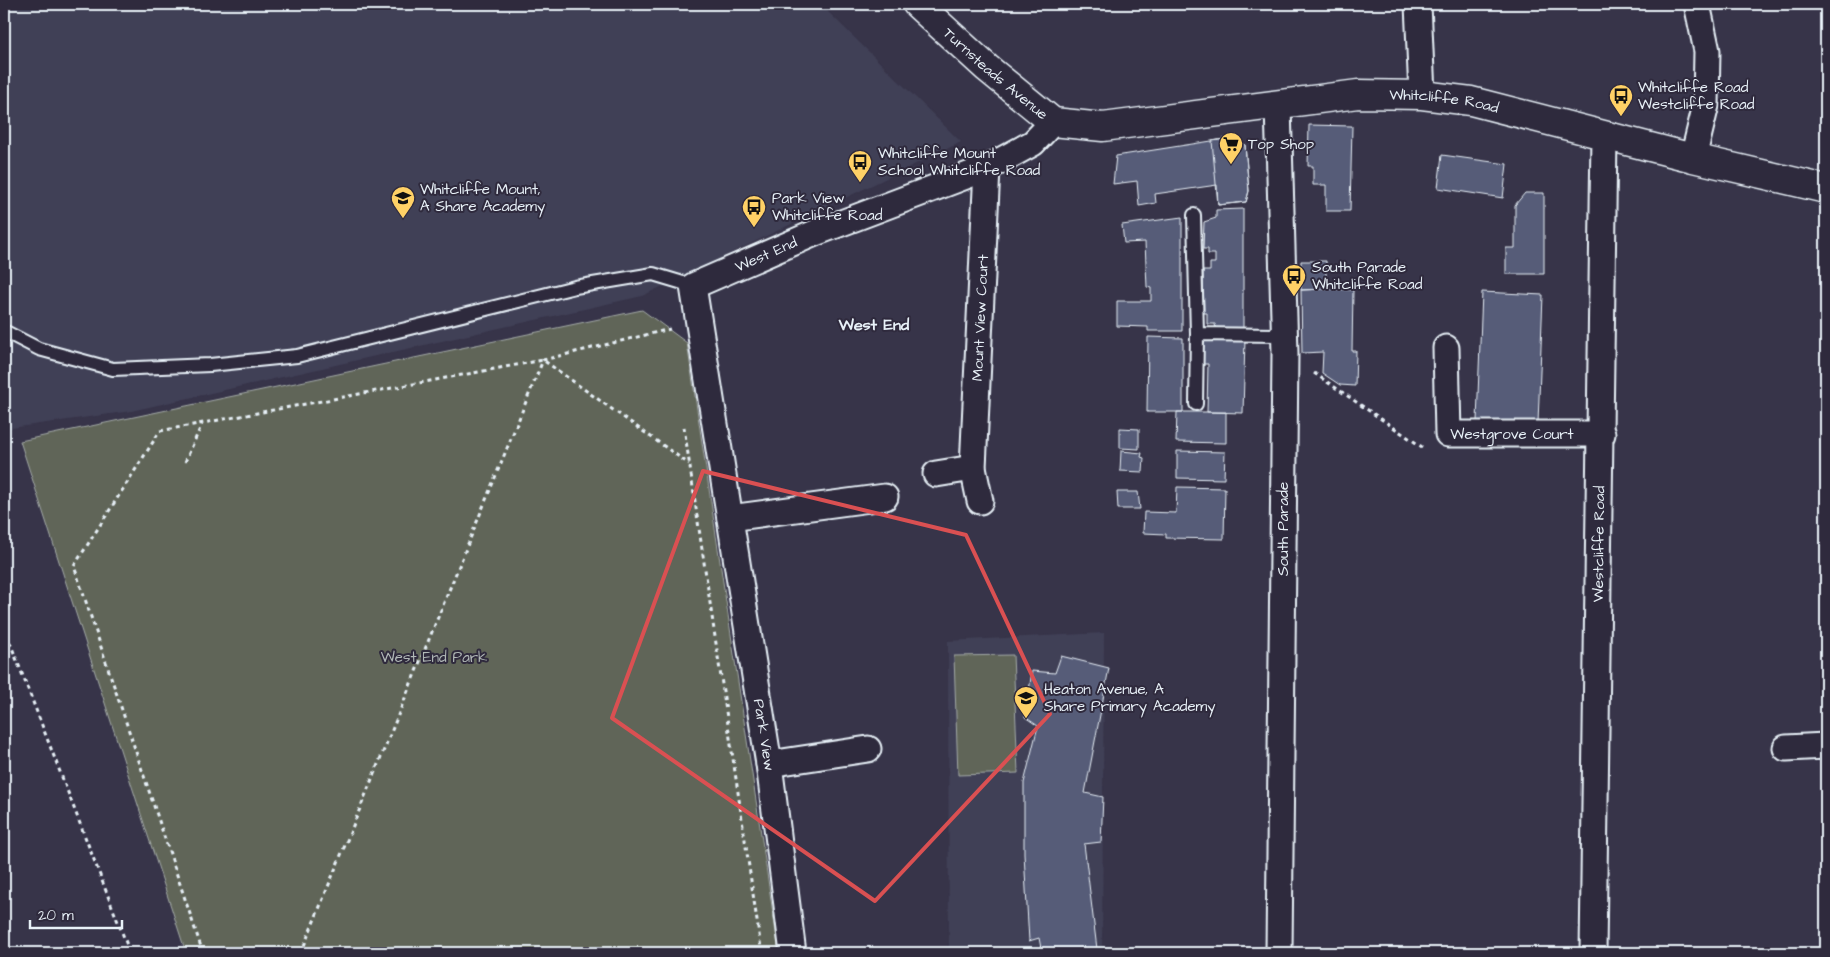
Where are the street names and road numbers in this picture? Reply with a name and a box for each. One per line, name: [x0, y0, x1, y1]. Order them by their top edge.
street label: Turnsteads Avenue: [939, 23, 1053, 124]
street label: Whitcliffe Road: [1389, 84, 1501, 118]
street label: West End: [731, 231, 801, 277]
street label: Mount View Court: [967, 254, 993, 382]
street label: Westgrove Court: [1450, 424, 1574, 446]
street label: South Parade: [1273, 482, 1294, 576]
street label: Westcliffe Road: [1587, 485, 1610, 602]
street label: Park View: [748, 697, 780, 773]

